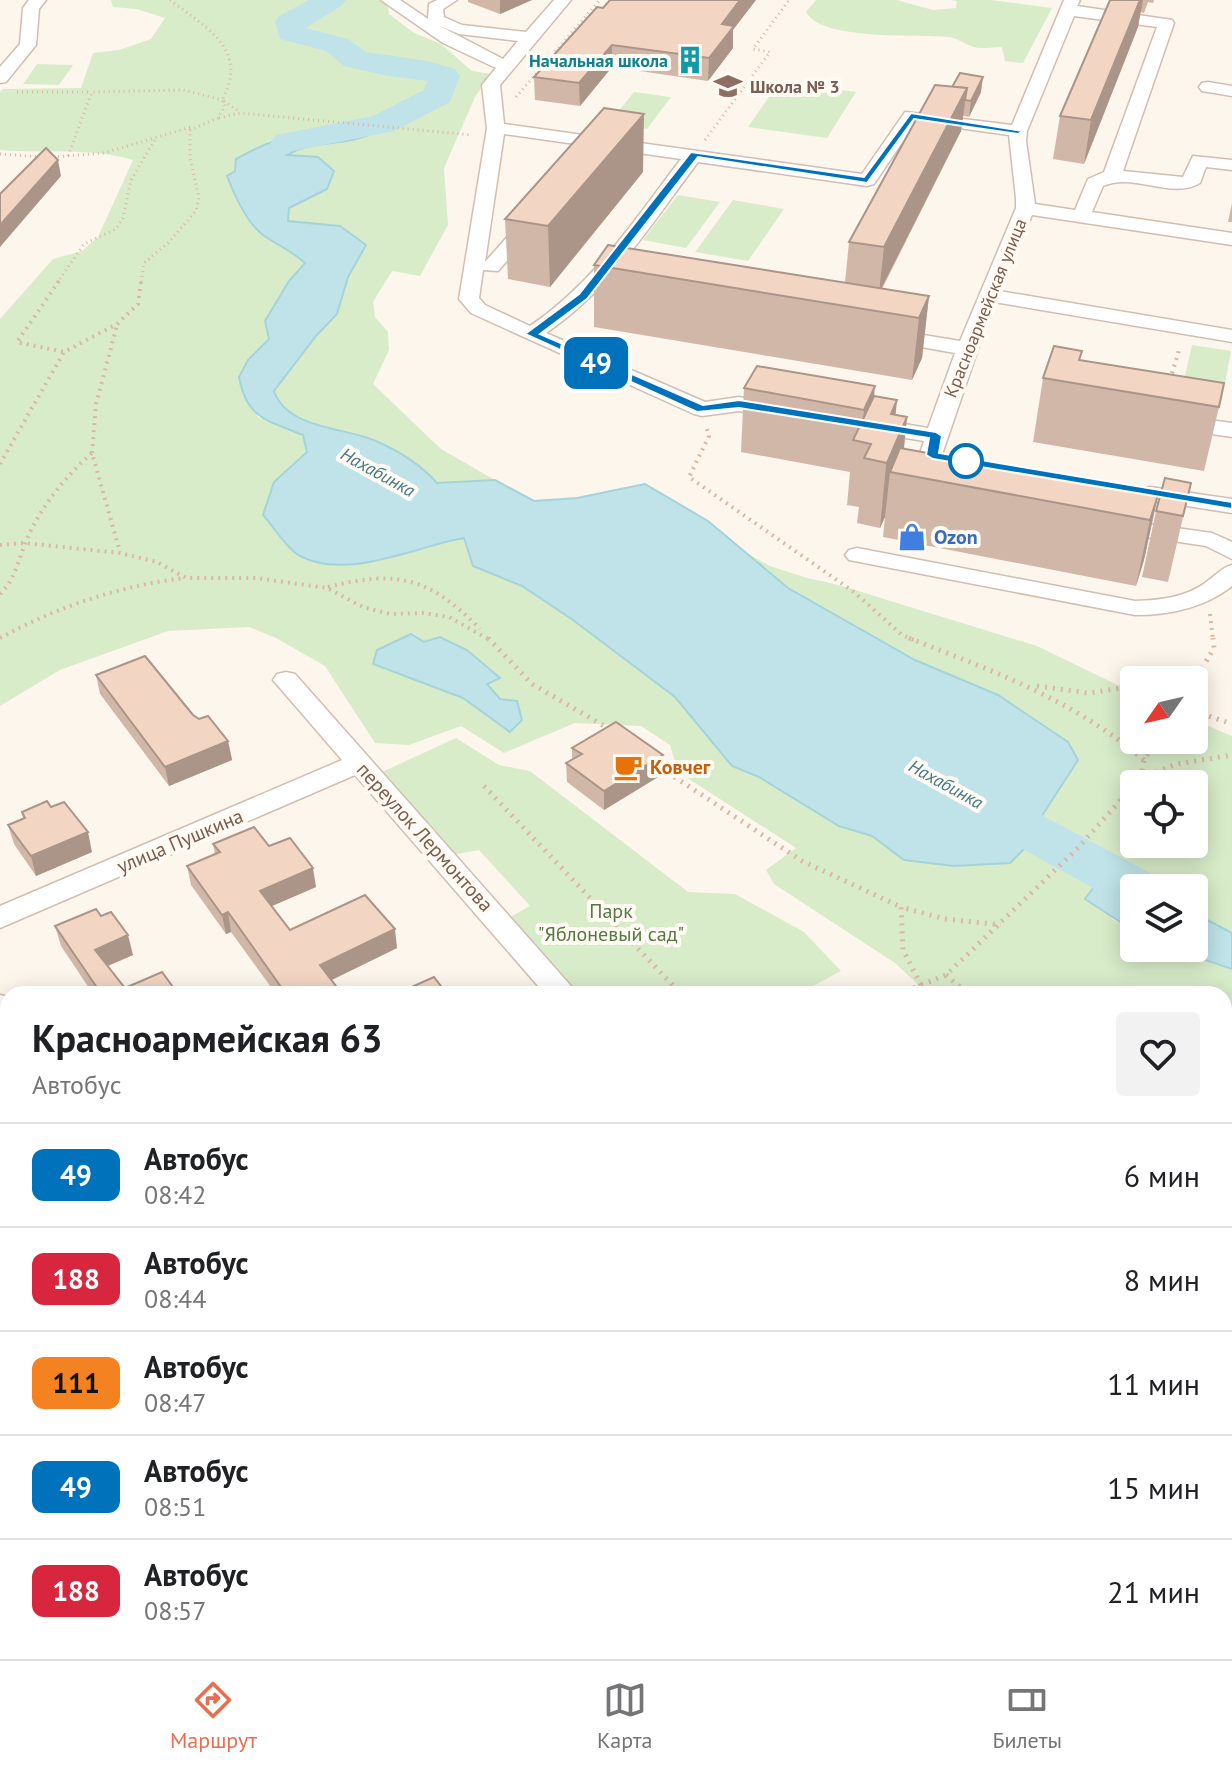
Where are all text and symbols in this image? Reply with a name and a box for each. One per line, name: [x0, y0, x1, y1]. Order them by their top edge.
building icon: Начальная школа: [675, 45, 705, 75]
place label: Начальная школа: [529, 49, 668, 72]
school or university icon: Школа № 3: [713, 71, 743, 101]
place label: Школа № 3: [750, 75, 840, 98]
street label: Красноармейская улица: [939, 215, 1031, 401]
line badge: 49: [560, 337, 632, 389]
text: 49: [580, 344, 612, 381]
water label: Нахабинка: [337, 442, 419, 502]
unlabelled marker: [949, 444, 983, 478]
shop icon: Ozon: [897, 522, 927, 552]
place label: Ozon: [934, 524, 978, 550]
north arrow: [1120, 666, 1208, 754]
map controls: [1120, 666, 1208, 962]
cafe icon: Ковчег: [613, 752, 643, 782]
place label: Ковчег: [650, 754, 711, 780]
water label: Нахабинка: [905, 754, 987, 814]
street label: переулок Лермонтова: [351, 757, 499, 917]
button: locate: [1120, 770, 1208, 858]
street label: улица Пушкина: [113, 803, 247, 879]
button: layers: [1120, 874, 1208, 962]
park label: Парк "Яблоневый сад": [538, 898, 684, 947]
button: heart: [1116, 1012, 1200, 1096]
text: Красноармейская 63: [32, 1013, 383, 1062]
text: Автобус: [32, 1068, 121, 1101]
text: Автобус: [144, 1139, 249, 1178]
text: 49: [60, 1156, 92, 1193]
text: 6 мин: [1124, 1156, 1200, 1195]
text: 08:42: [144, 1178, 206, 1211]
text: Автобус: [144, 1243, 249, 1282]
text: 188: [52, 1260, 100, 1297]
text: 8 мин: [1124, 1260, 1200, 1299]
text: 08:44: [144, 1282, 206, 1315]
text: Автобус: [144, 1347, 249, 1386]
text: 111: [52, 1364, 100, 1401]
text: 11 мин: [1107, 1364, 1200, 1403]
text: 08:47: [144, 1386, 206, 1419]
text: Автобус: [144, 1451, 249, 1490]
text: 49: [60, 1468, 92, 1505]
text: 15 мин: [1107, 1468, 1200, 1507]
text: 08:51: [144, 1490, 206, 1523]
text: Автобус: [144, 1555, 249, 1594]
text: 188: [52, 1572, 100, 1609]
text: 21 мин: [1107, 1572, 1200, 1611]
text: 08:57: [144, 1594, 206, 1627]
tab: Маршрут: [170, 1678, 257, 1754]
tab: Карта: [597, 1678, 652, 1754]
tab: Билеты: [992, 1678, 1062, 1754]

